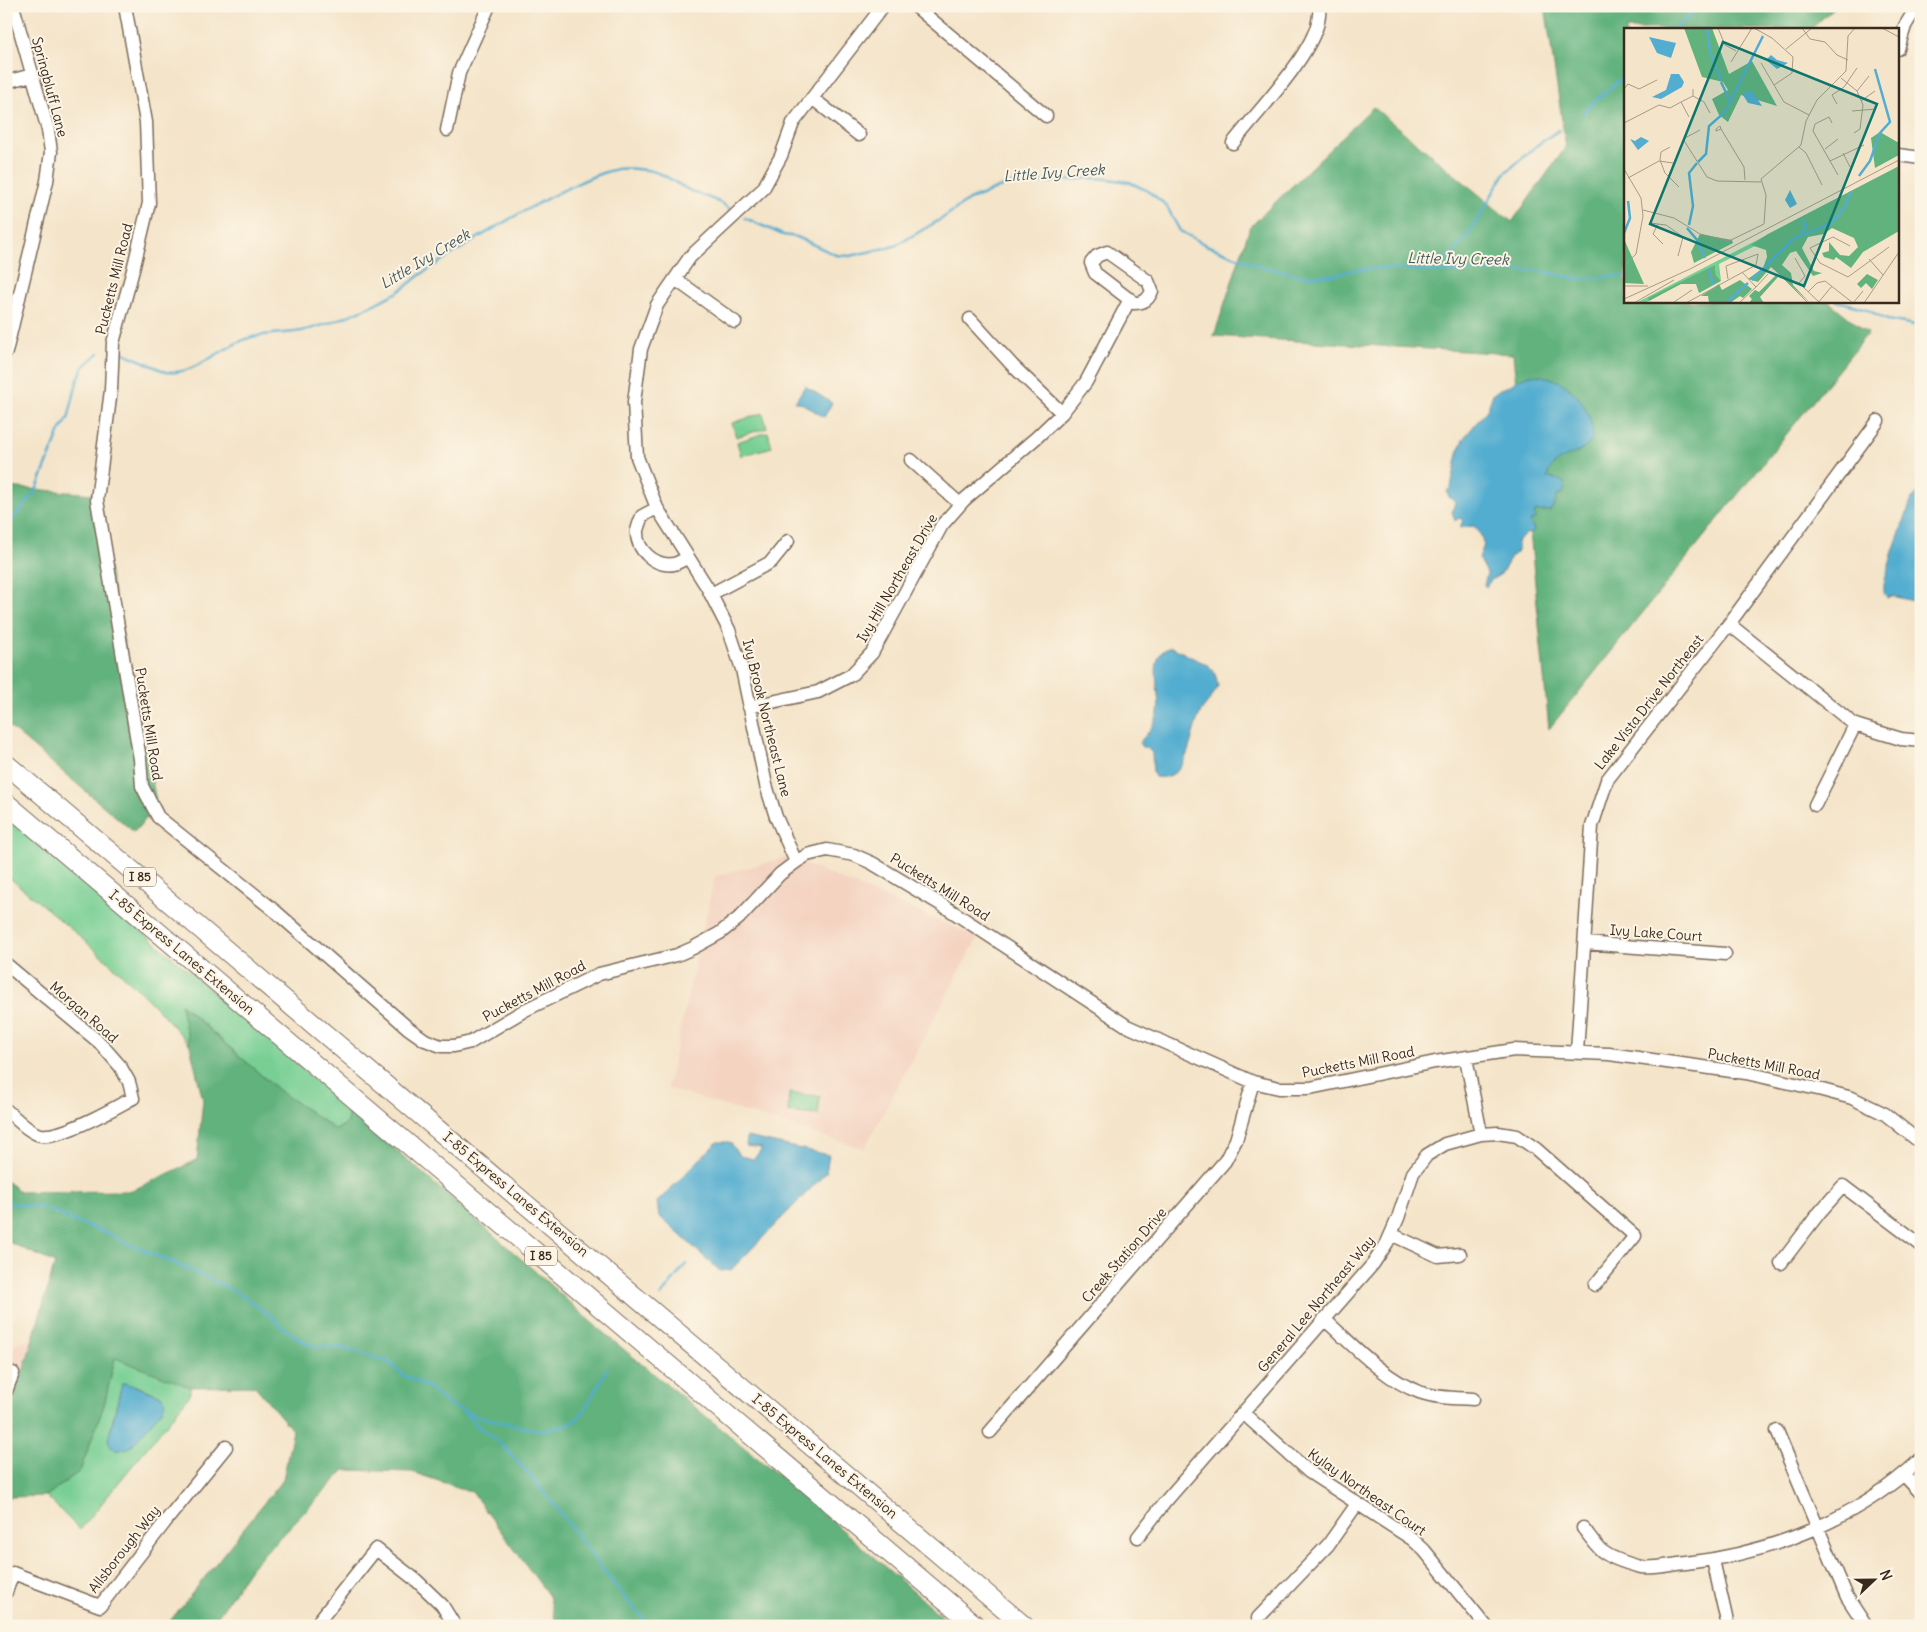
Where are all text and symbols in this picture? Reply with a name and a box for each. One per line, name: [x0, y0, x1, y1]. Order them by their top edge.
inset map: [1624, 28, 1900, 302]
street label: Springbluff Lane: [28, 35, 72, 139]
water label: Little Ivy Creek: [1003, 159, 1106, 186]
street label: Pucketts Mill Road: [91, 221, 137, 337]
water label: Little Ivy Creek: [376, 224, 474, 293]
water label: Little Ivy Creek: [1407, 248, 1510, 269]
street label: Ivy Hill Northeast Drive: [853, 511, 941, 645]
street label: Lake Vista Drive Northeast: [1591, 631, 1708, 773]
street label: Ivy Brook Northeast Lane: [739, 637, 795, 799]
street label: Pucketts Mill Road: [131, 666, 167, 782]
street label: Pucketts Mill Road: [887, 849, 993, 925]
road number: I 85: [124, 868, 156, 886]
street label: I-85 Express Lanes Extension: [106, 886, 258, 1018]
street label: Ivy Lake Court: [1609, 921, 1703, 945]
street label: Pucketts Mill Road: [479, 956, 589, 1026]
street label: Morgan Road: [46, 977, 122, 1047]
street label: Pucketts Mill Road: [1300, 1042, 1416, 1082]
street label: Pucketts Mill Road: [1706, 1044, 1822, 1084]
street label: I-85 Express Lanes Extension: [440, 1128, 592, 1260]
street label: Creek Station Drive: [1078, 1204, 1170, 1306]
street label: General Lee Northeast Way: [1254, 1232, 1378, 1376]
road number: I 85: [525, 1246, 557, 1266]
street label: I-85 Express Lanes Extension: [749, 1390, 901, 1522]
street label: Kylay Northeast Court: [1304, 1444, 1430, 1540]
street label: Allsborough Way: [84, 1502, 164, 1596]
north arrow: [1850, 1554, 1900, 1604]
text: N: [1876, 1567, 1896, 1583]

